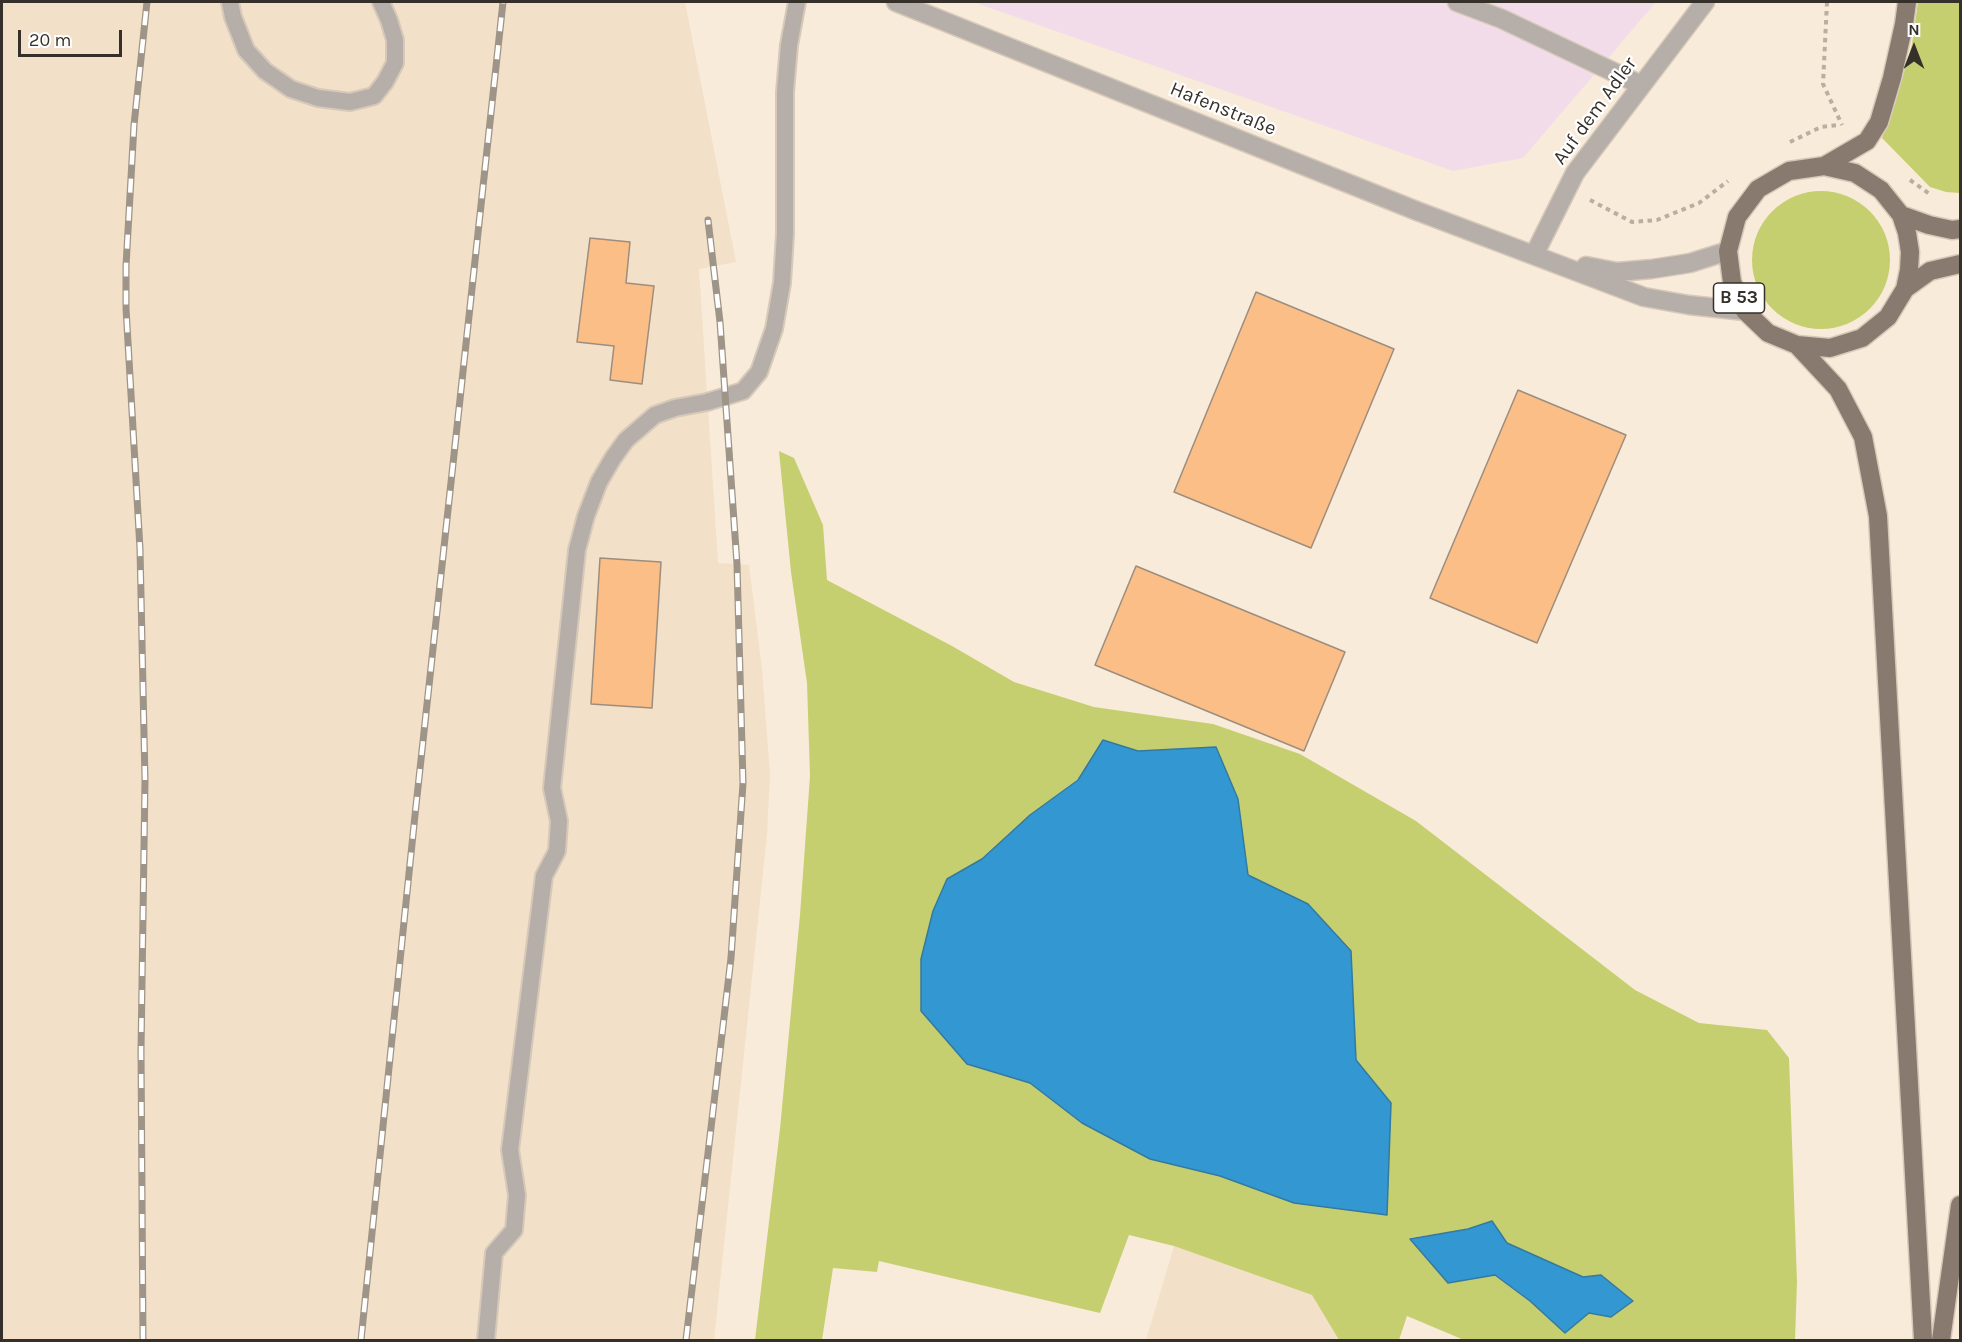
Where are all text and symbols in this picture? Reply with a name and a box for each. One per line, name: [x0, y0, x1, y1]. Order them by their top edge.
scale bar: [21, 18, 124, 56]
north arrow: [1884, 18, 1944, 78]
text: N: [1908, 20, 1920, 39]
text: 20 m: [29, 29, 71, 51]
street label: Auf dem Adler: [1548, 52, 1642, 170]
street label: Hafenstraße: [1166, 77, 1280, 141]
road number: B 53: [1714, 283, 1764, 313]

